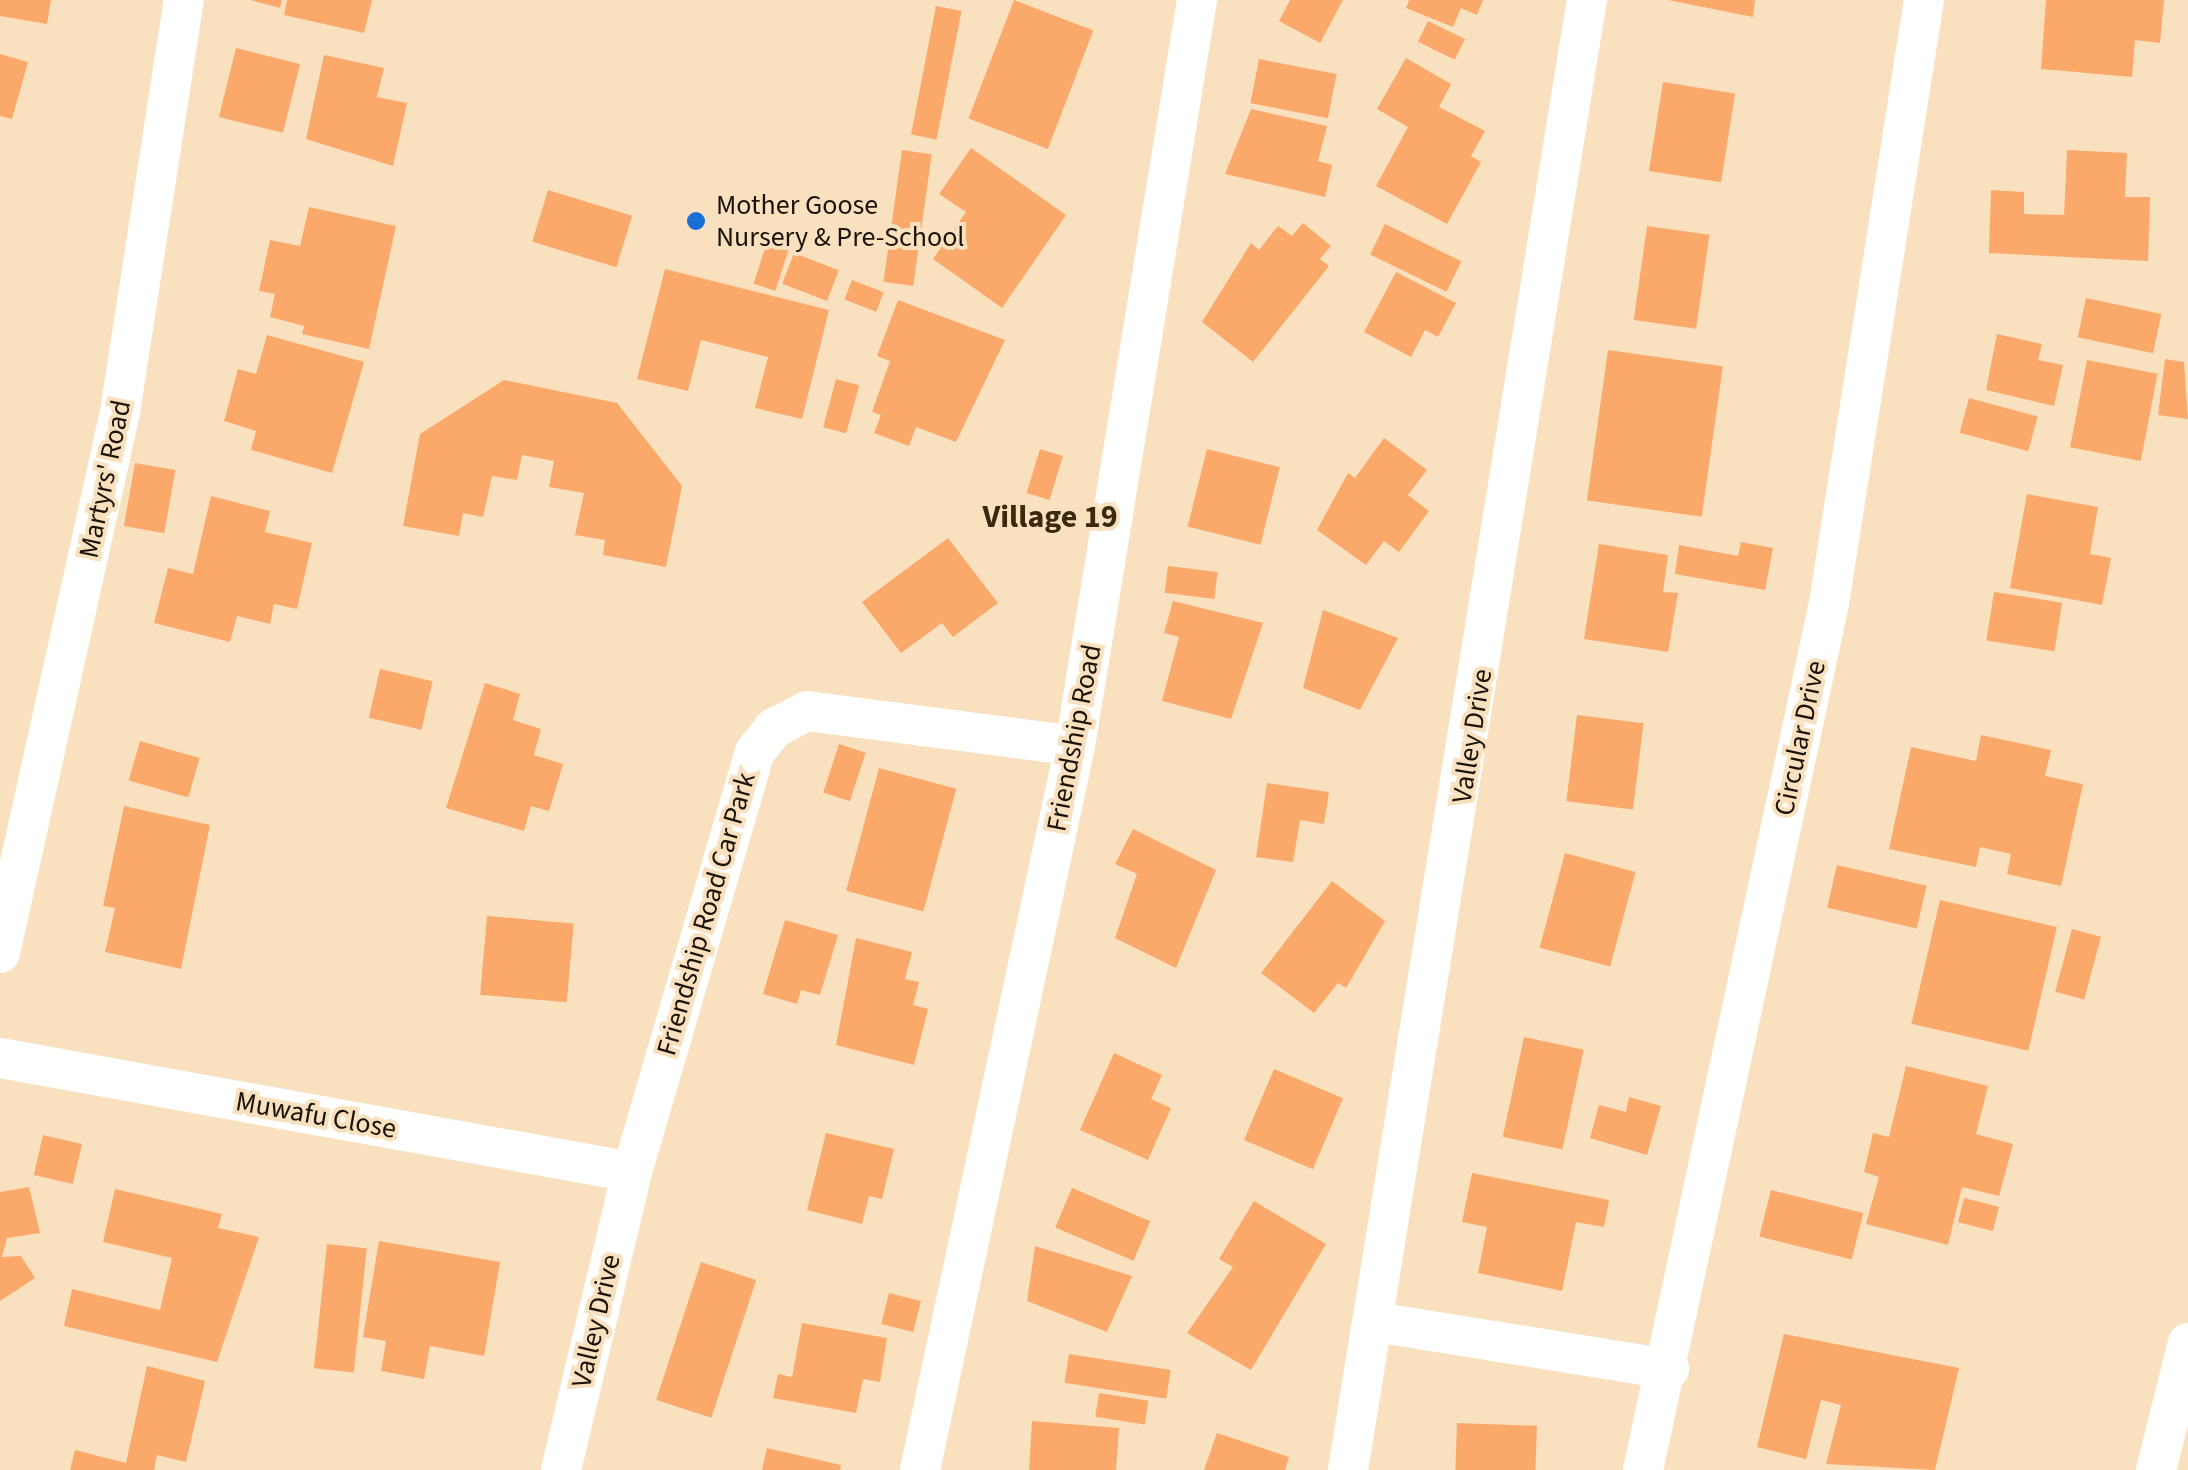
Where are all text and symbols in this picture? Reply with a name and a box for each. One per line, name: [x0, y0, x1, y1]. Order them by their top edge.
place label: Mother Goose Nursery & Pre-School: [716, 188, 964, 254]
marker: Mother Goose Nursery & Pre-School: [685, 210, 707, 232]
street label: Martyrs' Road: [72, 397, 138, 561]
district label: Village 19: [982, 498, 1118, 536]
street label: Friendship Road: [1039, 642, 1109, 834]
street label: Circular Drive: [1767, 657, 1833, 819]
street label: Valley Drive: [1445, 666, 1499, 806]
street label: Friendship Road Car Park: [649, 769, 763, 1059]
street label: Muwafu Close: [233, 1084, 399, 1146]
street label: Valley Drive: [564, 1251, 628, 1391]

